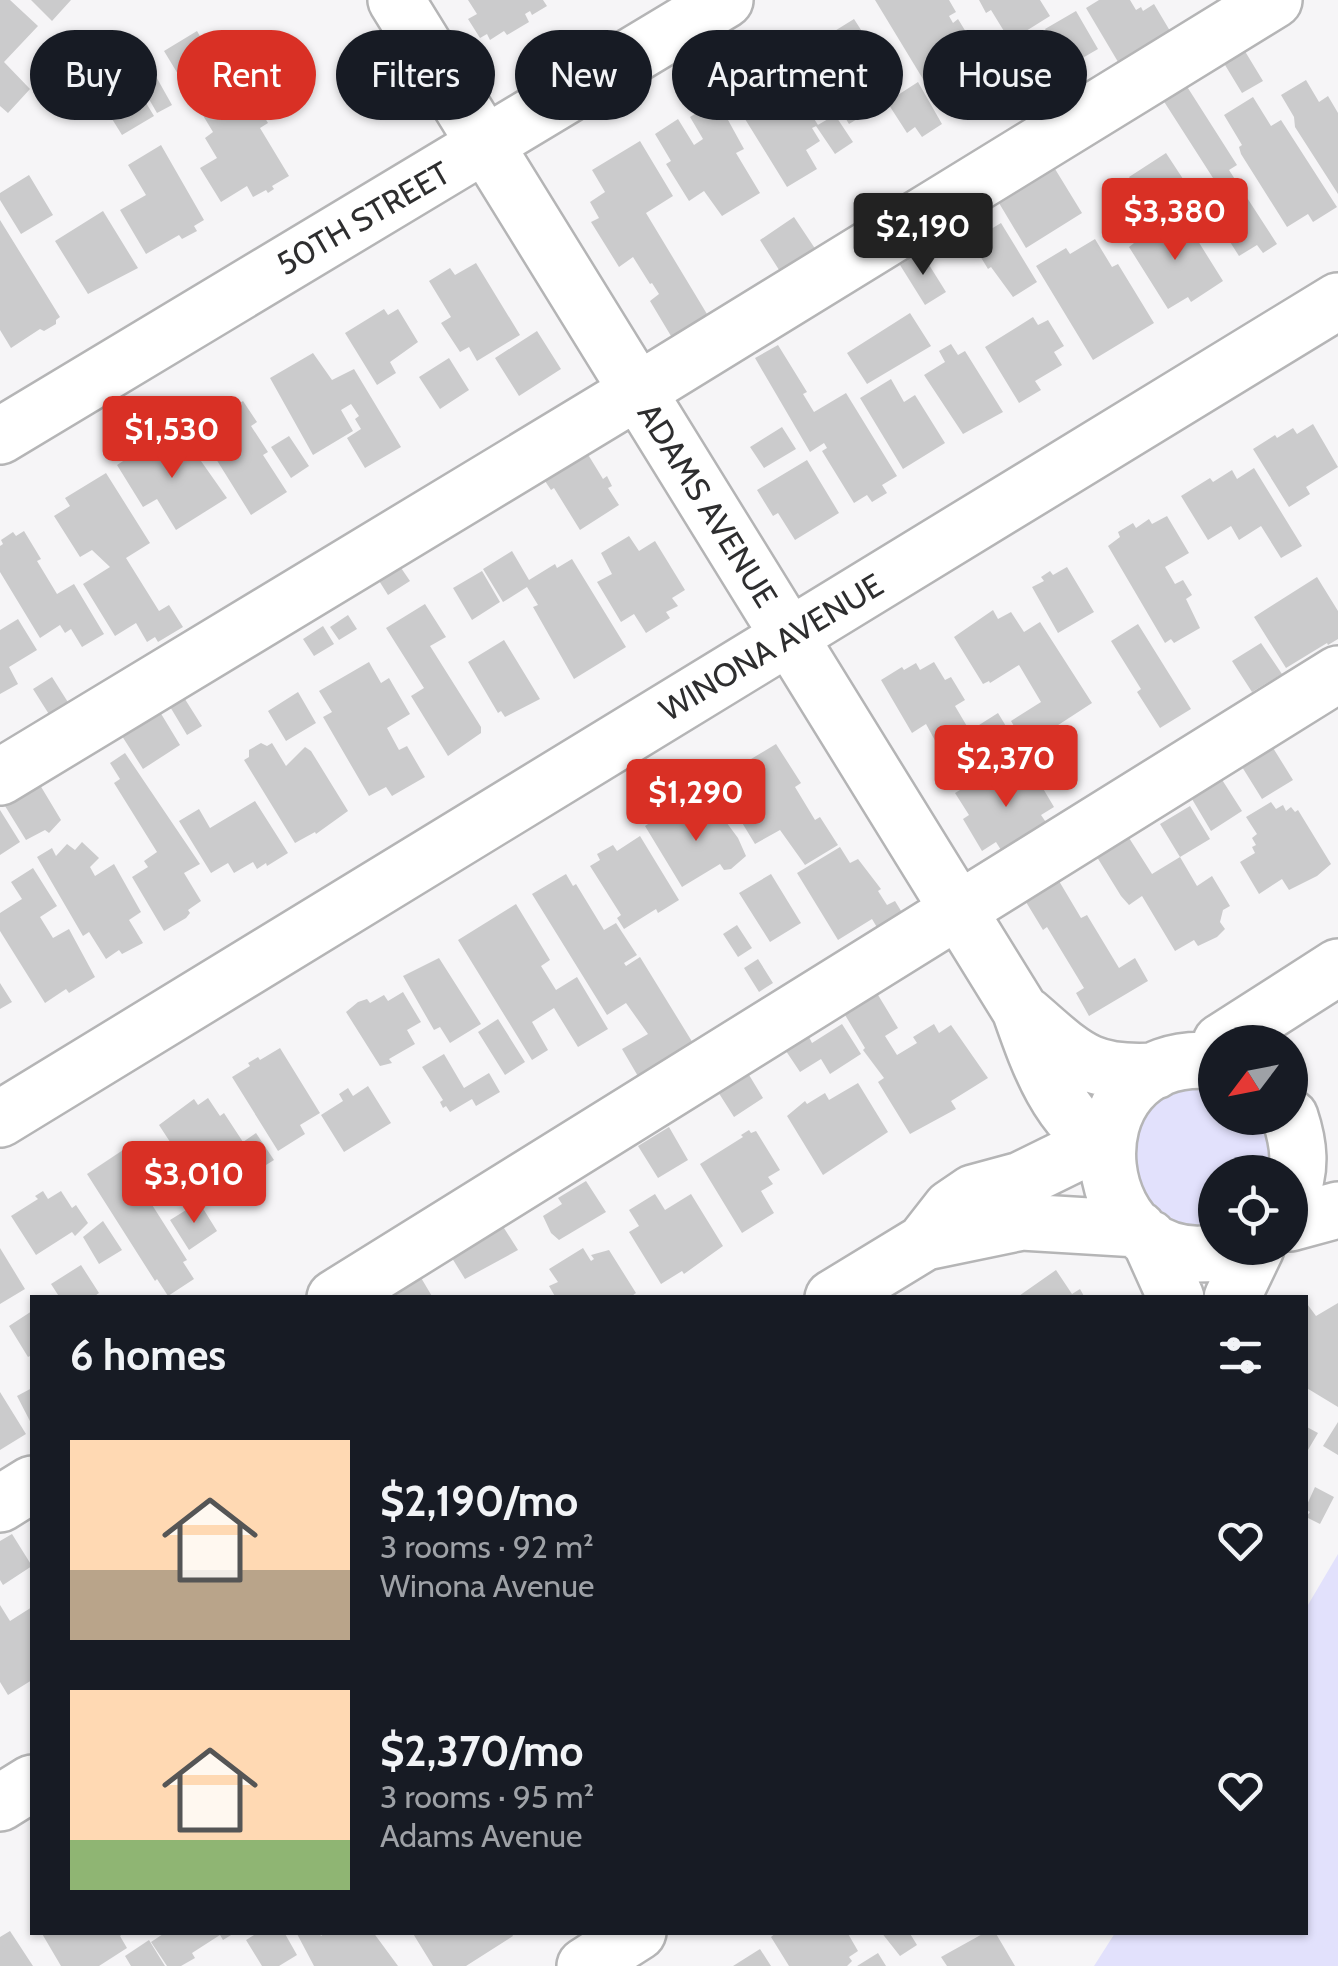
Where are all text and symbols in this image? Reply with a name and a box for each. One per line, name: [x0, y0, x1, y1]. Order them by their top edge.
chip: Buy: [30, 30, 157, 120]
chip: Rent: [177, 30, 316, 120]
chip: Filters: [336, 30, 495, 120]
chip: New: [515, 30, 652, 120]
chip: Apartment: [672, 30, 903, 120]
chip: House: [923, 30, 1087, 120]
street label: 50TH STREET: [269, 153, 457, 283]
pin: $3,380: [1094, 178, 1256, 263]
text: $3,380: [1124, 191, 1226, 230]
pin: $2,190: [842, 193, 1004, 278]
text: $2,190: [876, 206, 970, 245]
pin: $1,530: [91, 396, 253, 481]
street label: ADAMS AVENUE: [630, 396, 786, 614]
text: $1,530: [125, 409, 219, 448]
street label: WINONA AVENUE: [652, 565, 890, 729]
pin: $2,370: [925, 725, 1087, 810]
text: $2,370: [957, 738, 1055, 777]
pin: $1,290: [615, 759, 777, 844]
text: $1,290: [648, 772, 744, 811]
north arrow: [1198, 1025, 1308, 1135]
map controls: [1198, 1025, 1308, 1265]
pin: $3,010: [113, 1141, 275, 1226]
text: $3,010: [144, 1154, 244, 1193]
button: locate: [1198, 1155, 1308, 1265]
icon: filters: [1213, 1328, 1268, 1383]
text: 6 homes: [70, 1329, 226, 1381]
text: $2,190/mo: [380, 1475, 578, 1527]
icon: home: [150, 1480, 270, 1600]
icon: heart: [1213, 1513, 1268, 1568]
text: 3 rooms · 92 m²: [380, 1527, 594, 1566]
text: Winona Avenue: [380, 1566, 594, 1605]
text: $2,370/mo: [380, 1725, 584, 1777]
icon: home: [150, 1730, 270, 1850]
icon: heart: [1213, 1763, 1268, 1818]
text: 3 rooms · 95 m²: [380, 1777, 594, 1816]
text: Adams Avenue: [380, 1816, 582, 1855]

